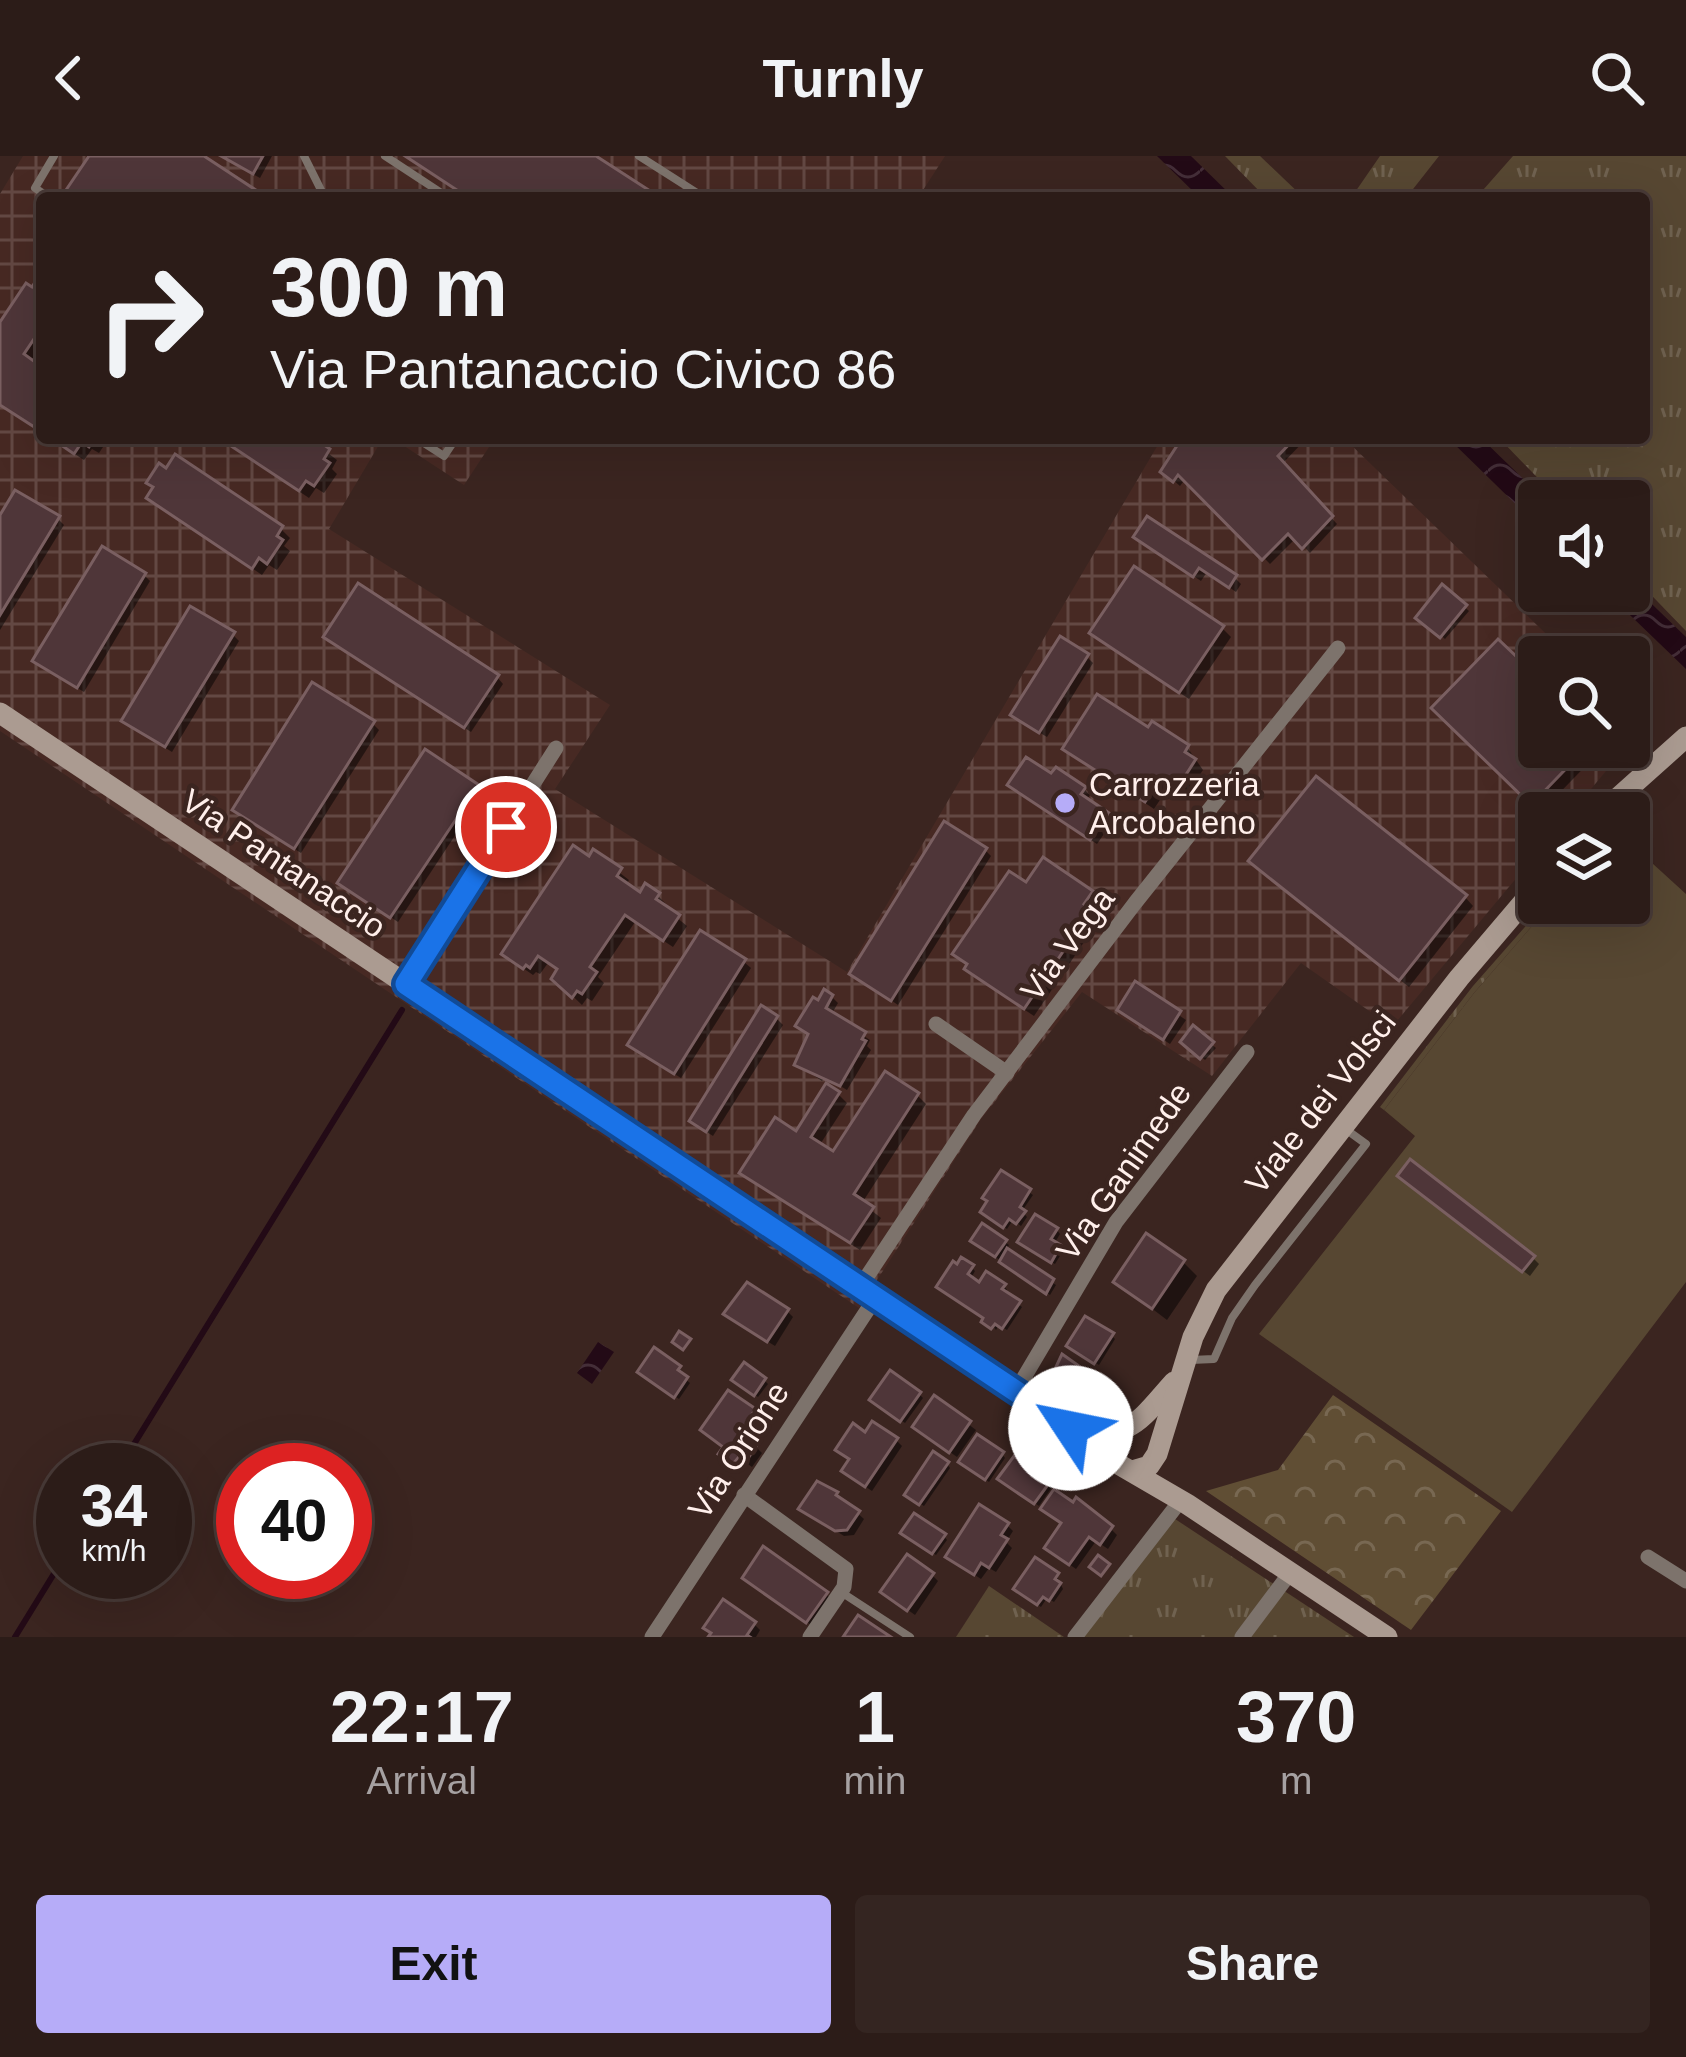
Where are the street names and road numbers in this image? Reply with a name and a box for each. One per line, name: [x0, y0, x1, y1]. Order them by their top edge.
street label: Via Pantanaccio: [175, 782, 393, 945]
street label: Via Vega: [1013, 880, 1122, 1008]
street label: Viale dei Volsci: [1238, 1004, 1403, 1201]
street label: Via Ganimede: [1048, 1075, 1198, 1267]
street label: Via Orione: [681, 1375, 796, 1525]

